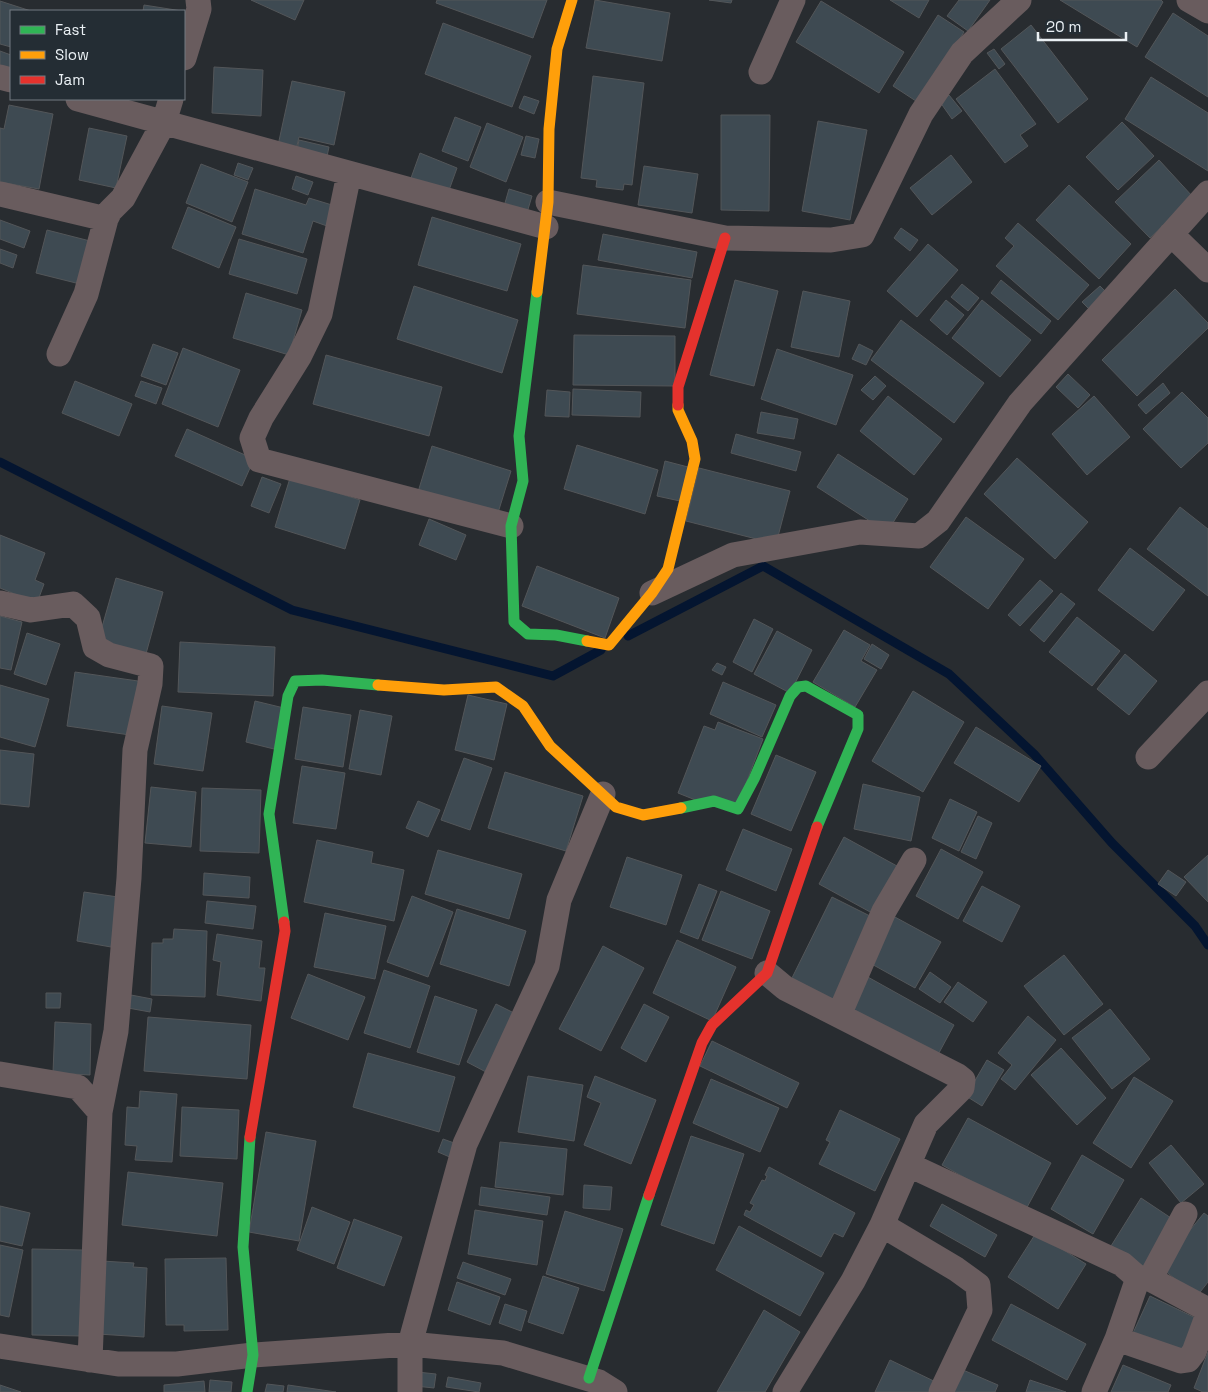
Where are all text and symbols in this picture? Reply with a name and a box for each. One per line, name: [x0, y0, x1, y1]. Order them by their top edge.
legend: [10, 10, 185, 100]
scale bar: [1038, 10, 1126, 42]
text: 20 m: [1046, 17, 1081, 36]
text: Fast: [55, 20, 86, 39]
text: Slow: [55, 45, 89, 64]
text: Jam: [55, 70, 85, 89]

